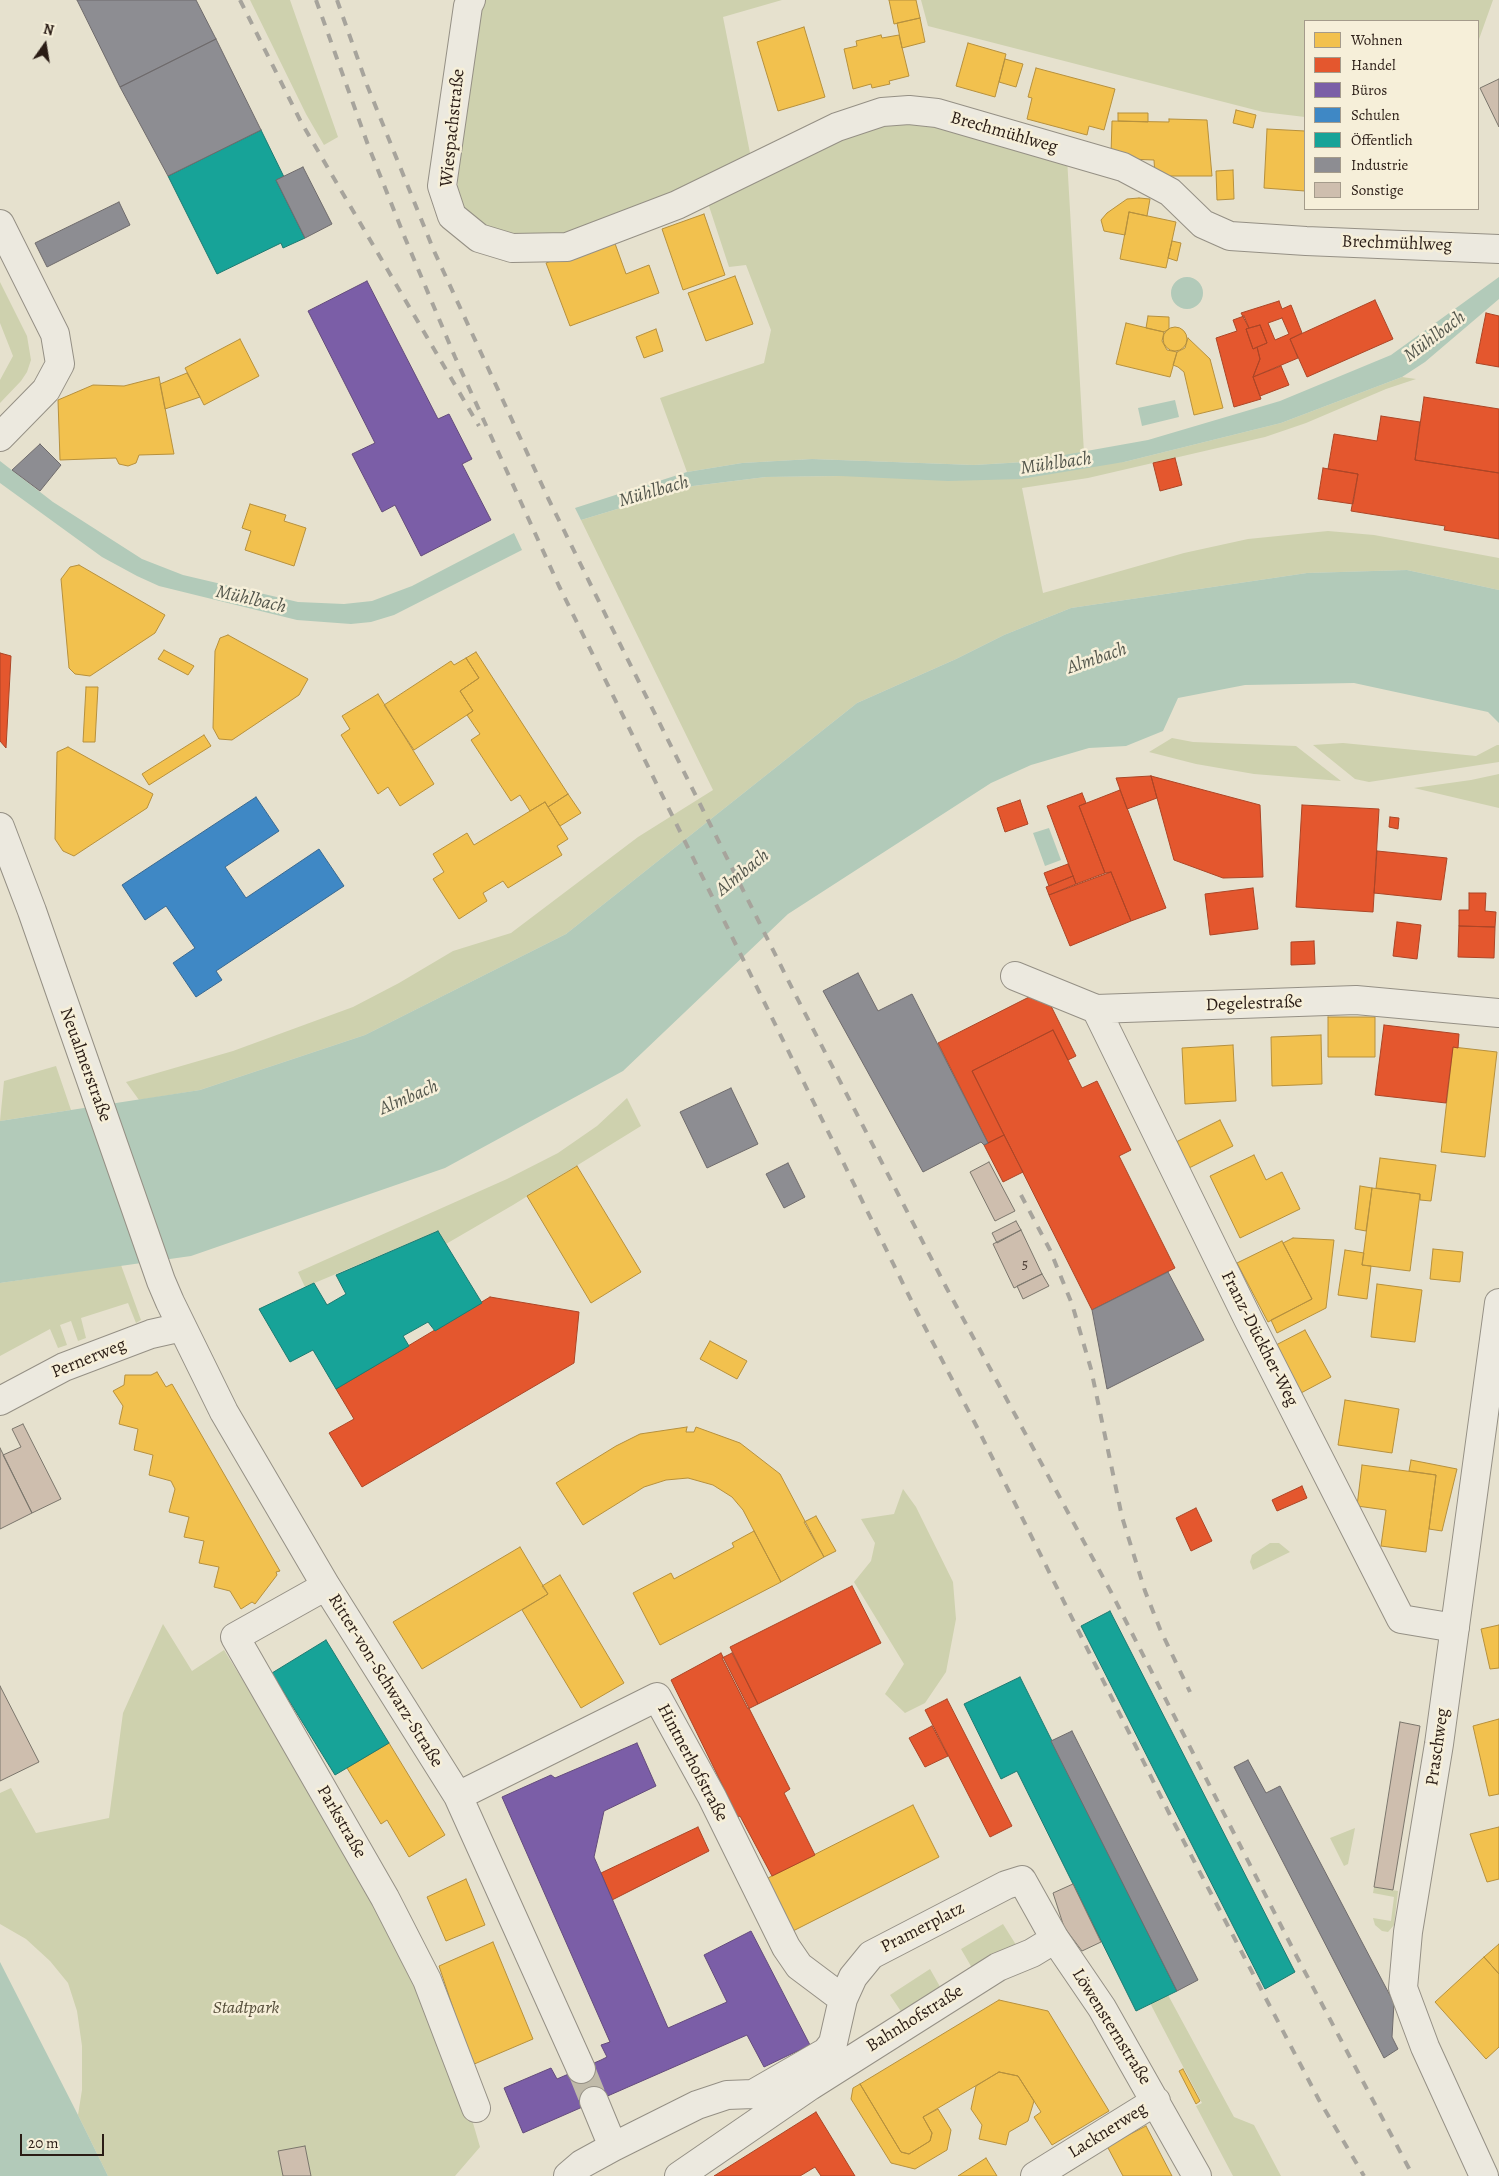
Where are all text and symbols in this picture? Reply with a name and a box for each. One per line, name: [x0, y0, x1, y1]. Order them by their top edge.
text: N: [41, 19, 56, 40]
north arrow: [20, 20, 70, 70]
legend: [1304, 20, 1479, 210]
text: Wohnen: [1351, 30, 1403, 50]
text: Handel: [1351, 55, 1396, 75]
street label: Wiespachstraße: [436, 68, 470, 188]
text: Büros: [1351, 80, 1387, 100]
text: Schulen: [1351, 105, 1400, 125]
street label: Brechmühlweg: [948, 107, 1060, 159]
text: Öffentlich: [1351, 130, 1413, 150]
text: Industrie: [1351, 155, 1408, 175]
text: Sonstige: [1351, 180, 1404, 200]
street label: Brechmühlweg: [1341, 231, 1453, 257]
water label: Mühlbach: [1400, 306, 1470, 368]
water label: Mühlbach: [1019, 448, 1093, 480]
water label: Mühlbach: [616, 471, 692, 513]
water label: Mühlbach: [214, 581, 288, 619]
water label: Almbach: [1064, 638, 1130, 680]
water label: Almbach: [712, 845, 774, 901]
street label: Degelestraße: [1205, 992, 1303, 1016]
street label: Neualmerstraße: [54, 1005, 116, 1125]
water label: Almbach: [376, 1075, 442, 1121]
house number: 5: [1022, 1256, 1028, 1274]
street label: Franz-Dückher-Weg: [1215, 1268, 1303, 1410]
street label: Pernerweg: [49, 1334, 129, 1384]
street label: Ritter-von-Schwarz-Straße: [323, 1590, 447, 1772]
street label: Hintnerhofstraße: [652, 1700, 732, 1826]
street label: Praschweg: [1422, 1707, 1454, 1787]
street label: Parkstraße: [311, 1782, 371, 1862]
street label: Pramerplatz: [877, 1898, 969, 1958]
street label: Löwensternstraße: [1067, 1965, 1155, 2089]
street label: Bahnhofstraße: [863, 1981, 967, 2057]
park label: Stadtpark: [213, 1998, 279, 2020]
street label: Lacknerweg: [1065, 2098, 1151, 2164]
scale bar: [22, 2124, 106, 2156]
text: 20 m: [28, 2133, 59, 2153]

